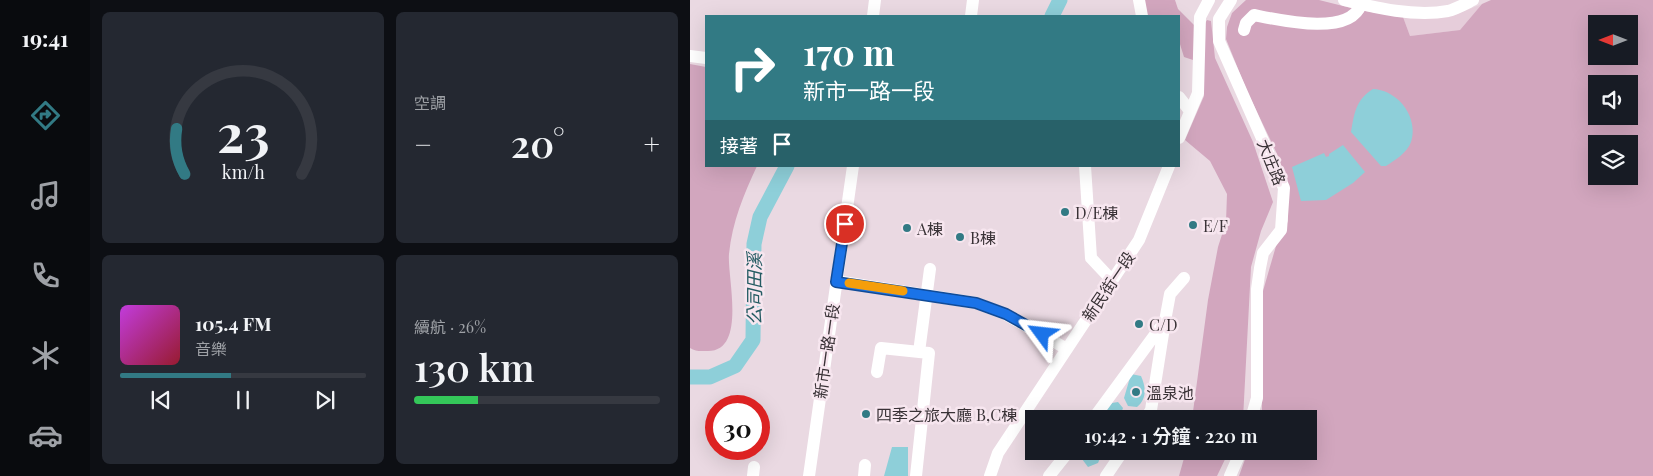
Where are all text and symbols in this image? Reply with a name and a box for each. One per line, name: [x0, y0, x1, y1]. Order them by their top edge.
north arrow: [1588, 15, 1638, 65]
map controls: [1588, 15, 1638, 185]
text: 19:41: [21, 23, 69, 53]
text: 170 m: [803, 28, 895, 75]
icon: right: [720, 35, 785, 100]
text: 新市一路一段: [803, 75, 935, 105]
button: sound: [1588, 75, 1638, 125]
text: 空調: [414, 92, 446, 113]
text: 23: [217, 97, 269, 166]
icon: directions: [28, 98, 63, 133]
text: 20°: [511, 117, 565, 168]
text: −: [414, 125, 432, 162]
text: +: [644, 125, 660, 162]
icon: arrive: [768, 130, 796, 158]
text: 接著: [720, 132, 758, 158]
button: layers: [1588, 135, 1638, 185]
street label: 大庄路: [1253, 136, 1291, 188]
text: km/h: [222, 160, 265, 183]
icon: music: [28, 178, 63, 213]
place label: D/E棟: [1075, 202, 1118, 223]
pin: [824, 203, 866, 245]
marker: D/E棟: [1059, 206, 1071, 218]
icon: arrive: [831, 210, 859, 238]
place label: E/F: [1203, 215, 1228, 236]
place label: A棟: [916, 218, 943, 239]
marker: E/F: [1187, 219, 1199, 231]
marker: A棟: [901, 222, 913, 234]
place label: B棟: [970, 227, 996, 248]
marker: B棟: [954, 231, 966, 243]
street label: 新民街一段: [1077, 247, 1139, 325]
water label: 公司田溪: [742, 250, 766, 325]
icon: phone: [28, 258, 63, 293]
street label: 新市一路一段: [809, 302, 843, 400]
position arrow: [1015, 307, 1067, 359]
text: 105.4 FM: [195, 310, 272, 336]
place label: C/D: [1149, 314, 1178, 335]
text: 續航 · 26%: [414, 316, 486, 337]
marker: C/D: [1133, 318, 1145, 330]
icon: climate: [28, 338, 63, 373]
text: 音樂: [195, 338, 227, 359]
text: 130 km: [414, 341, 534, 392]
place label: 溫泉池: [1146, 382, 1194, 403]
icon: previous: [147, 386, 175, 414]
icon: pause: [229, 386, 257, 414]
icon: next: [311, 386, 339, 414]
marker: 溫泉池: [1130, 386, 1142, 398]
speed limit sign: 30: [705, 395, 770, 460]
place label: 四季之旅大廳 B,C棟: [876, 404, 1017, 425]
marker: 四季之旅大廳 B,C棟: [860, 408, 872, 420]
icon: car: [28, 418, 63, 453]
text: 19:42 · 1 分鐘 · 220 m: [1084, 422, 1258, 448]

